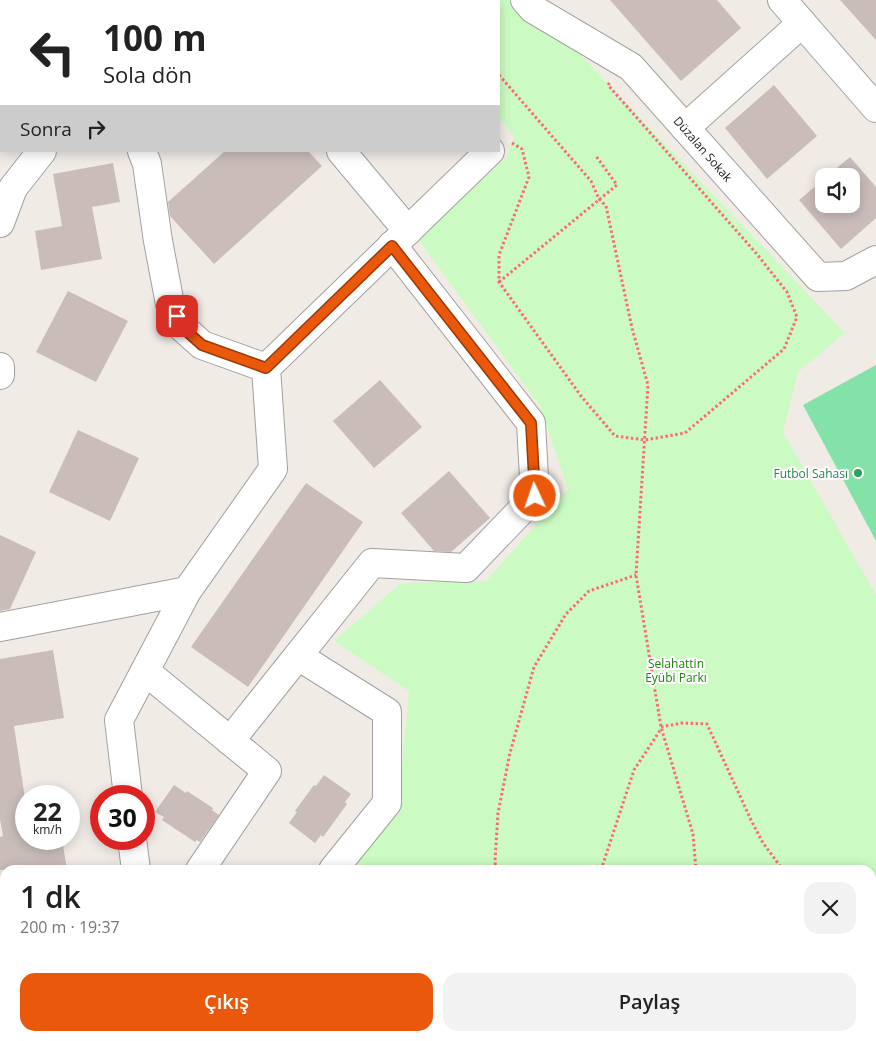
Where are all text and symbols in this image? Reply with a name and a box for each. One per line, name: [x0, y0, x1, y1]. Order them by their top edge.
text: 100 m: [103, 14, 207, 61]
icon: left: [20, 20, 85, 85]
text: Sola dön: [103, 59, 192, 89]
street label: Düzalan Sokak: [670, 113, 737, 186]
icon: right: [82, 115, 110, 143]
text: Sonra: [20, 116, 72, 142]
map controls: [815, 168, 860, 213]
button: sound: [815, 168, 860, 213]
pin: [156, 295, 198, 337]
icon: arrive: [163, 302, 191, 330]
place label: Futbol Sahası: [773, 465, 848, 482]
marker: Futbol Sahası: [852, 467, 864, 479]
position arrow: [508, 469, 560, 521]
park label: Selahattin Eyübi Parkı: [645, 655, 707, 686]
speed limit sign: 30: [90, 785, 155, 850]
text: 22: [33, 794, 62, 828]
text: km/h: [33, 821, 62, 838]
text: 1 dk: [20, 876, 81, 917]
button: close: [804, 882, 856, 934]
text: 200 m · 19:37: [20, 916, 120, 938]
button: Çıkış: [20, 973, 433, 1031]
button: Paylaş: [443, 973, 856, 1031]

